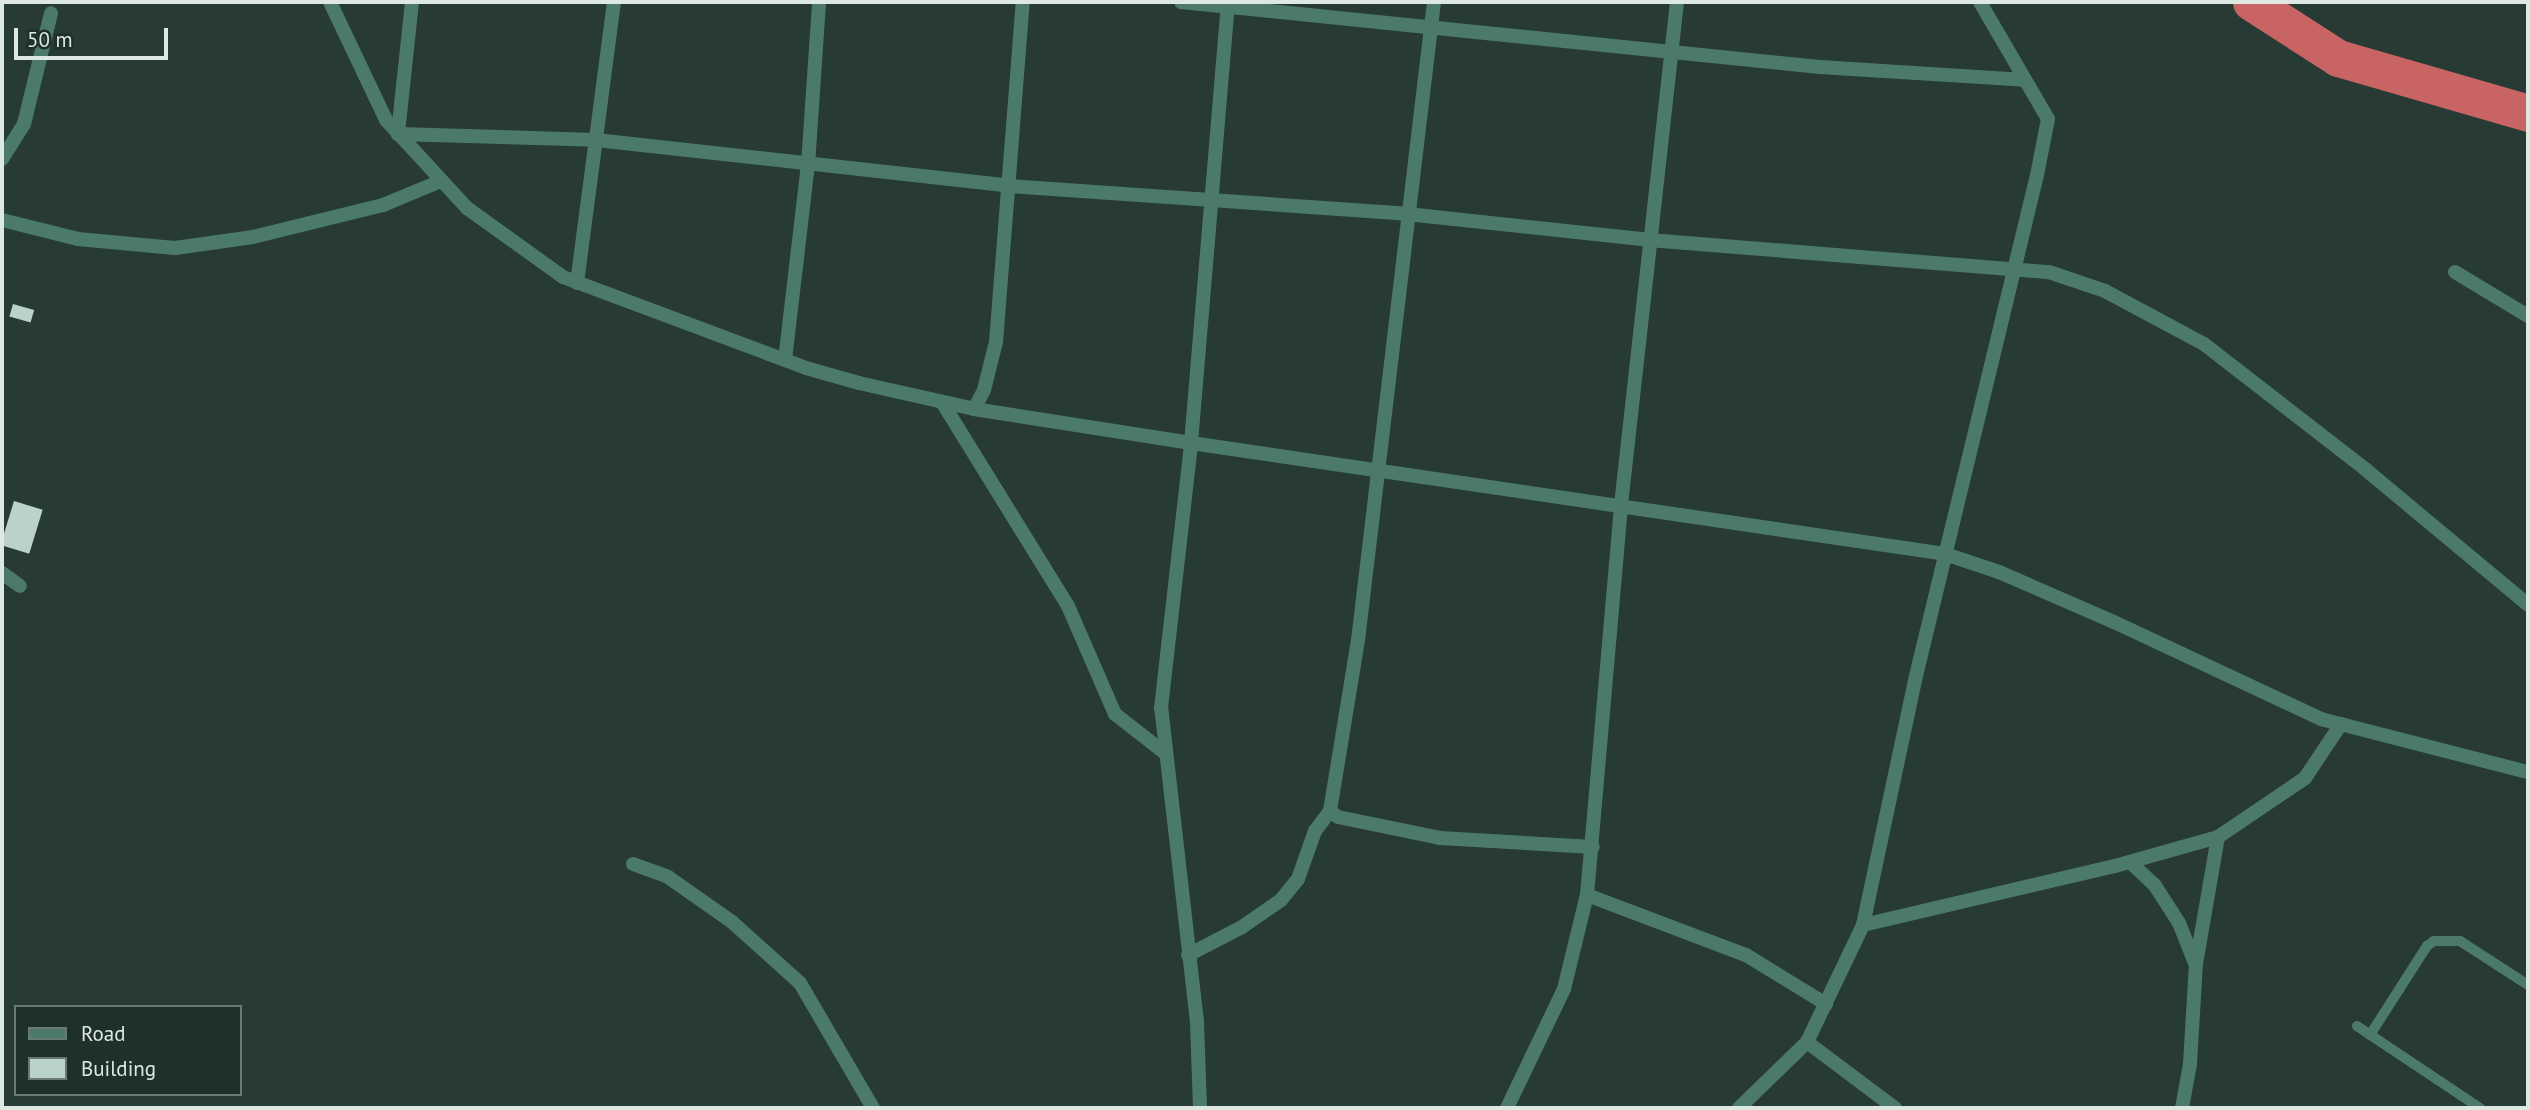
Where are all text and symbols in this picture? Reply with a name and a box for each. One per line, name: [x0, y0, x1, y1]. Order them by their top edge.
scale bar: [18, 14, 172, 58]
text: 50 m: [27, 26, 73, 53]
legend: [14, 1005, 242, 1096]
text: Road: [81, 1020, 125, 1047]
text: Building: [81, 1055, 156, 1082]

